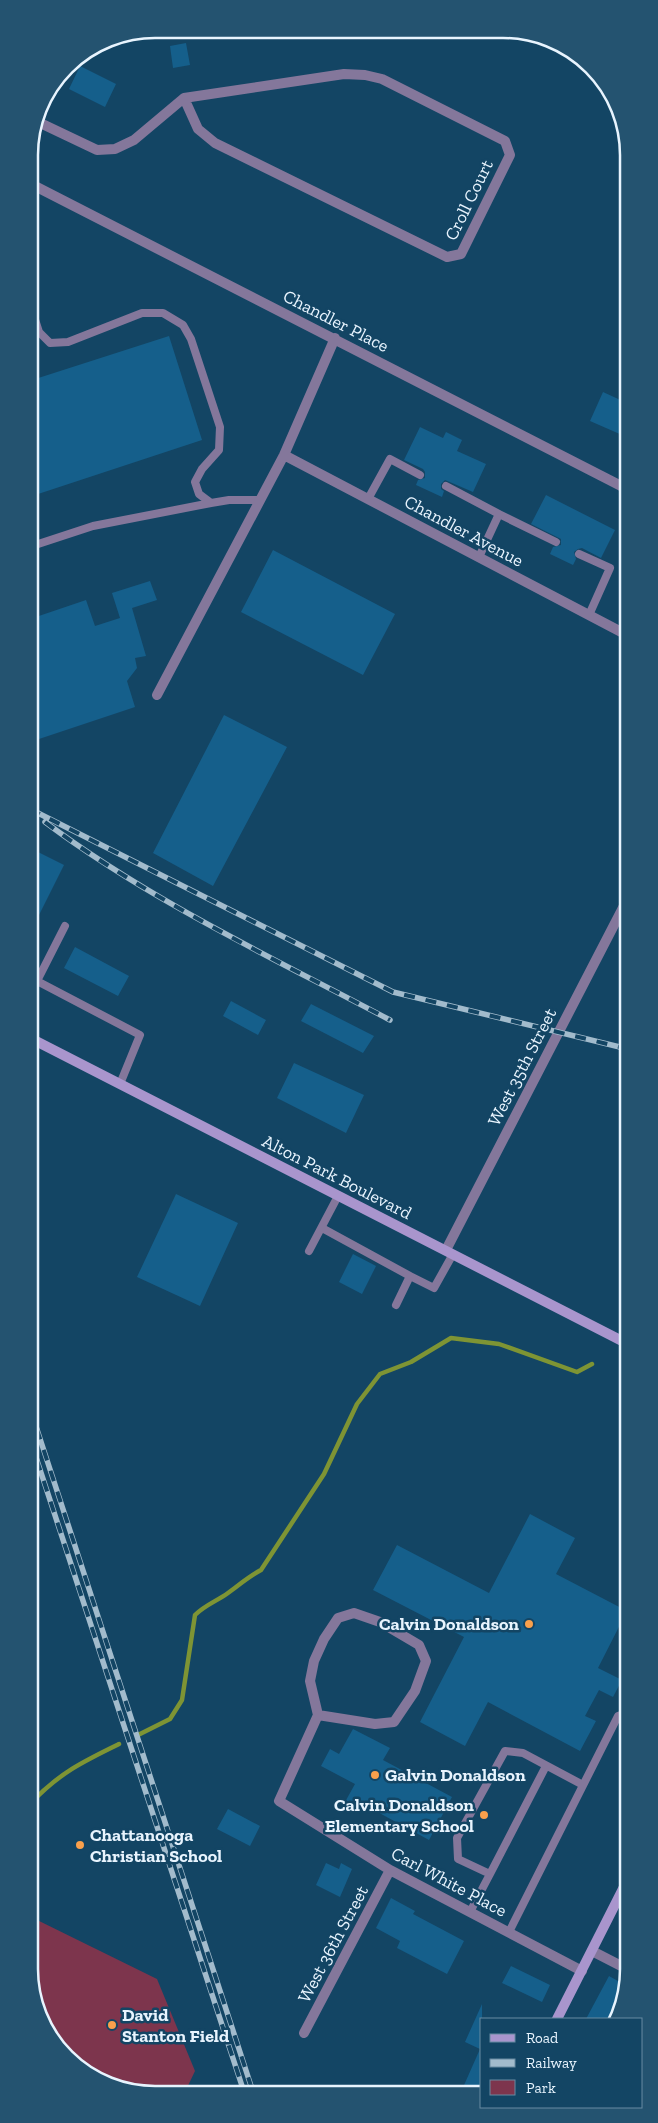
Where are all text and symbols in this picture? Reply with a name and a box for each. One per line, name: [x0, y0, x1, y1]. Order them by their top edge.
street label: Croll Court: [440, 156, 498, 244]
street label: Chandler Place: [279, 285, 393, 357]
street label: Chandler Avenue: [401, 490, 527, 572]
street label: West 35th Street: [483, 1004, 561, 1130]
street label: Alton Park Boulevard: [258, 1130, 416, 1224]
place label: Calvin Donaldson: [379, 1613, 519, 1635]
marker: Calvin Donaldson: [523, 1618, 535, 1630]
place label: Galvin Donaldson: [385, 1764, 526, 1786]
marker: Galvin Donaldson: [369, 1769, 381, 1781]
place label: Calvin Donaldson Elementary School: [325, 1794, 474, 1837]
marker: Calvin Donaldson Elementary School: [478, 1809, 490, 1821]
place label: Chattanooga Christian School: [90, 1824, 222, 1867]
marker: Chattanooga Christian School: [74, 1839, 86, 1851]
street label: Carl White Place: [387, 1842, 511, 1922]
street label: West 36th Street: [293, 1881, 373, 2006]
place label: David Stanton Field: [122, 2004, 230, 2047]
legend: [480, 2018, 643, 2108]
marker: David Stanton Field: [106, 2019, 118, 2031]
text: Road: [526, 2029, 559, 2047]
text: Railway: [526, 2054, 577, 2072]
text: Park: [526, 2079, 556, 2097]

